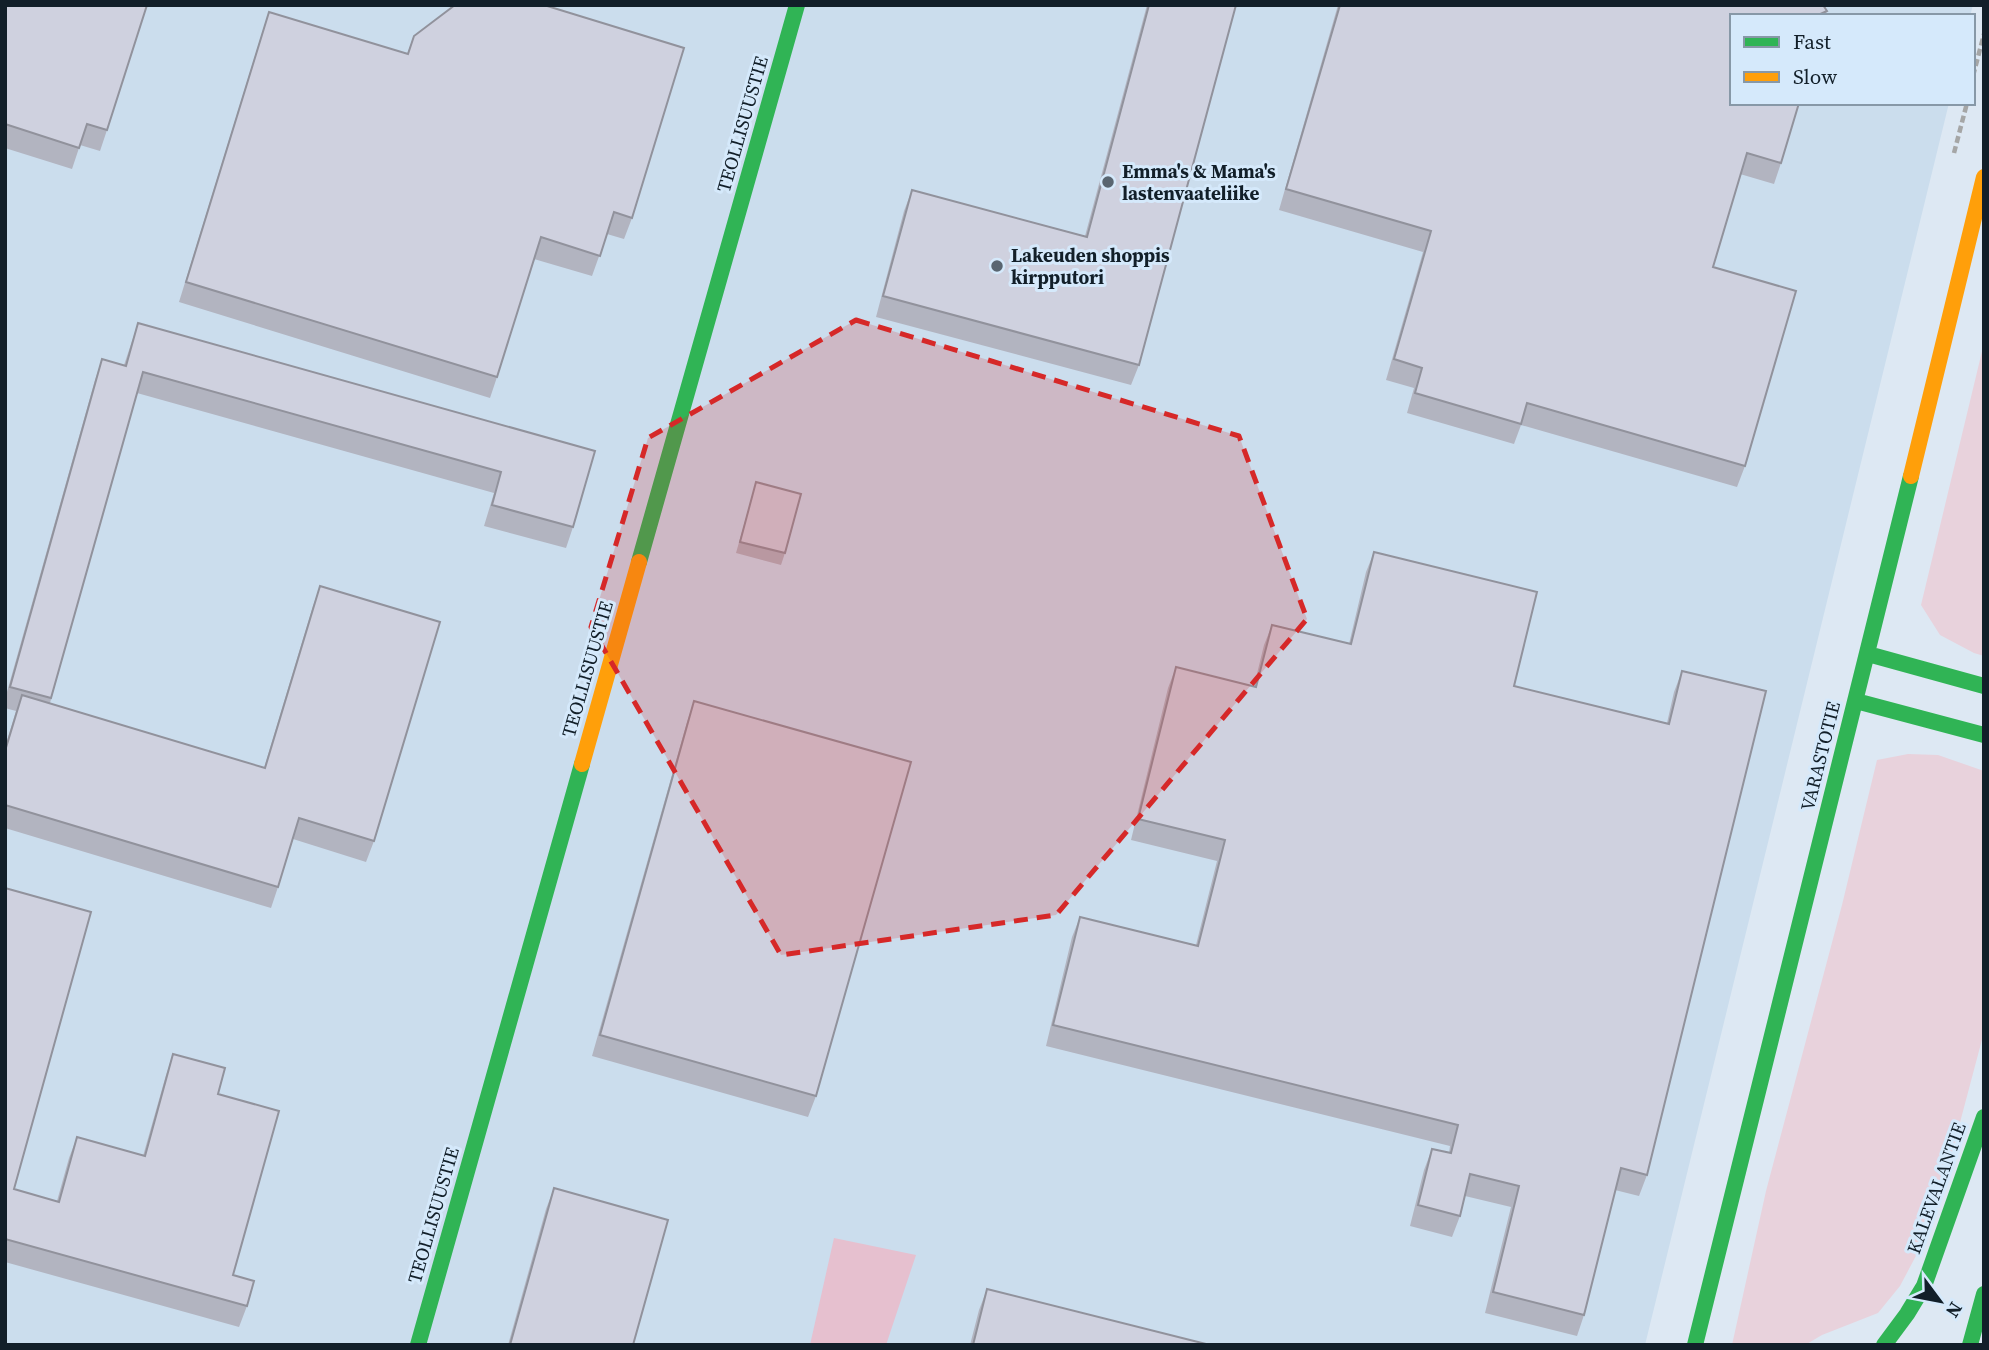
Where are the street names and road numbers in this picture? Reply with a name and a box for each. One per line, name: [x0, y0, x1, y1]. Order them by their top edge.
street label: TEOLLISUUSTIE: [710, 53, 774, 195]
street label: TEOLLISUUSTIE: [555, 598, 619, 740]
street label: VARASTOTIE: [1794, 698, 1846, 814]
street label: KALEVALANTIE: [1900, 1119, 1972, 1257]
street label: TEOLLISUUSTIE: [401, 1144, 465, 1286]

